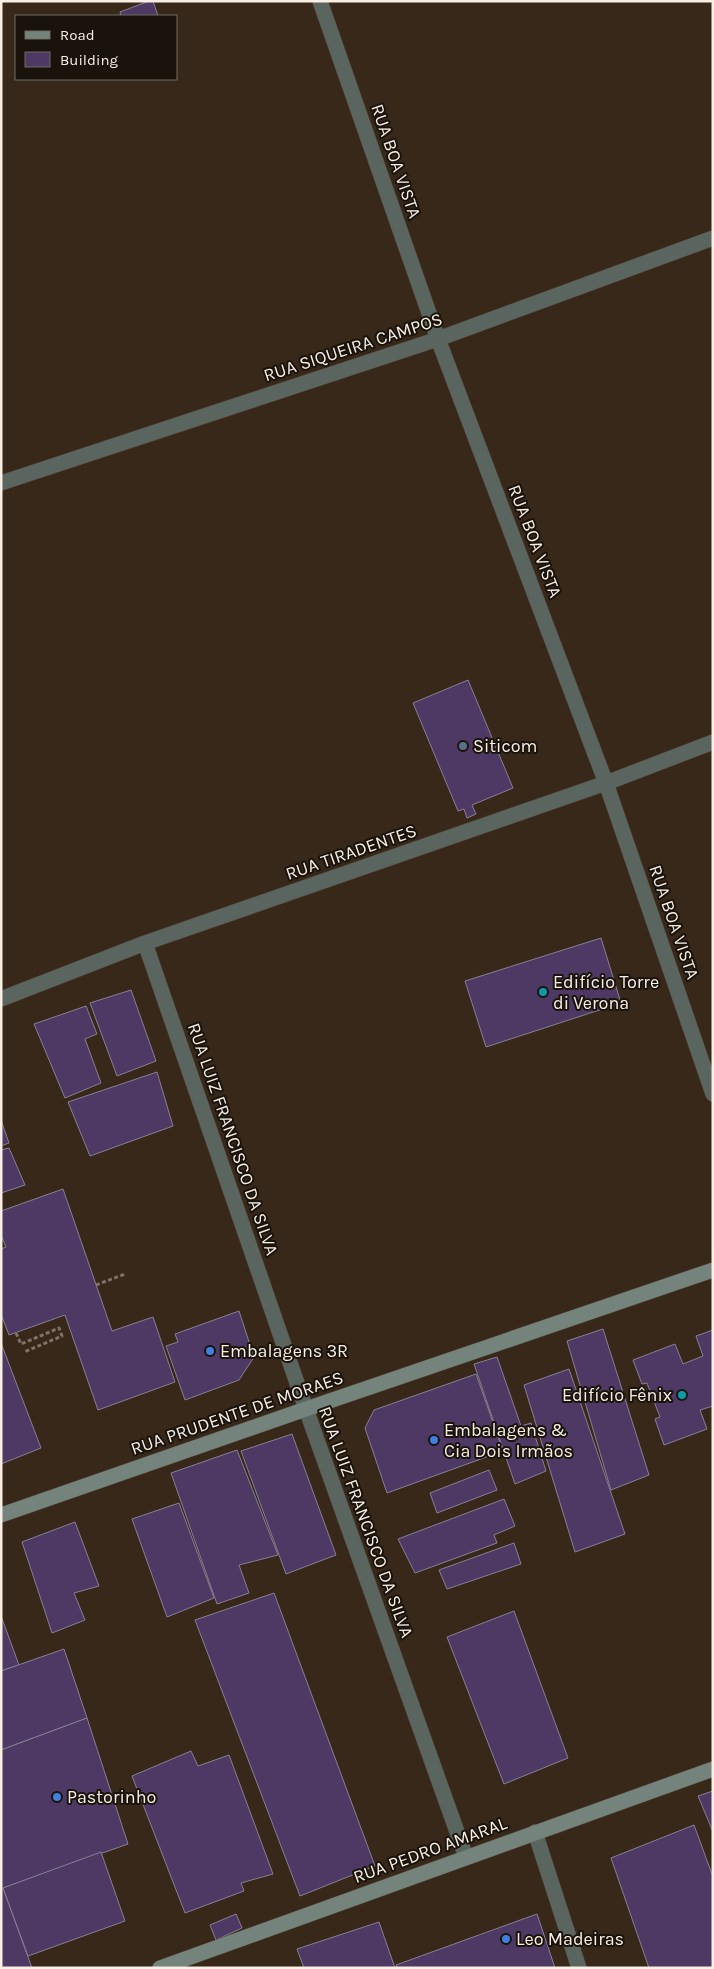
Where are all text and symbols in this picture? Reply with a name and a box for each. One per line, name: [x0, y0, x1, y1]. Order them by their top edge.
legend: [15, 15, 178, 80]
text: Road: [60, 26, 95, 44]
text: Building: [60, 51, 118, 69]
street label: RUA BOA VISTA: [366, 101, 426, 221]
street label: RUA SIQUEIRA CAMPOS: [261, 308, 445, 386]
street label: RUA BOA VISTA: [503, 481, 567, 601]
place label: Siticom: [473, 735, 537, 757]
marker: Siticom: [457, 740, 469, 752]
street label: RUA TIRADENTES: [283, 819, 419, 885]
street label: RUA BOA VISTA: [644, 862, 704, 982]
place label: Edifício Torre di Verona: [553, 971, 659, 1014]
marker: Edifício Torre di Verona: [537, 986, 549, 998]
street label: RUA LUIZ FRANCISCO DA SILVA: [183, 1020, 283, 1258]
place label: Embalagens 3R: [220, 1340, 348, 1362]
marker: Embalagens 3R: [204, 1345, 216, 1357]
street label: RUA PRUDENTE DE MORAES: [128, 1366, 346, 1460]
place label: Edifício Fênix: [562, 1384, 672, 1406]
marker: Edifício Fênix: [676, 1389, 688, 1401]
street label: RUA LUIZ FRANCISCO DA SILVA: [314, 1403, 418, 1641]
place label: Embalagens & Cia Dois Irmãos: [444, 1419, 573, 1462]
marker: Embalagens & Cia Dois Irmãos: [428, 1434, 440, 1446]
place label: Pastorinho: [67, 1786, 156, 1808]
marker: Pastorinho: [51, 1791, 63, 1803]
street label: RUA PEDRO AMARAL: [350, 1812, 510, 1888]
place label: Leo Madeiras: [516, 1928, 624, 1950]
marker: Leo Madeiras: [500, 1933, 512, 1945]

